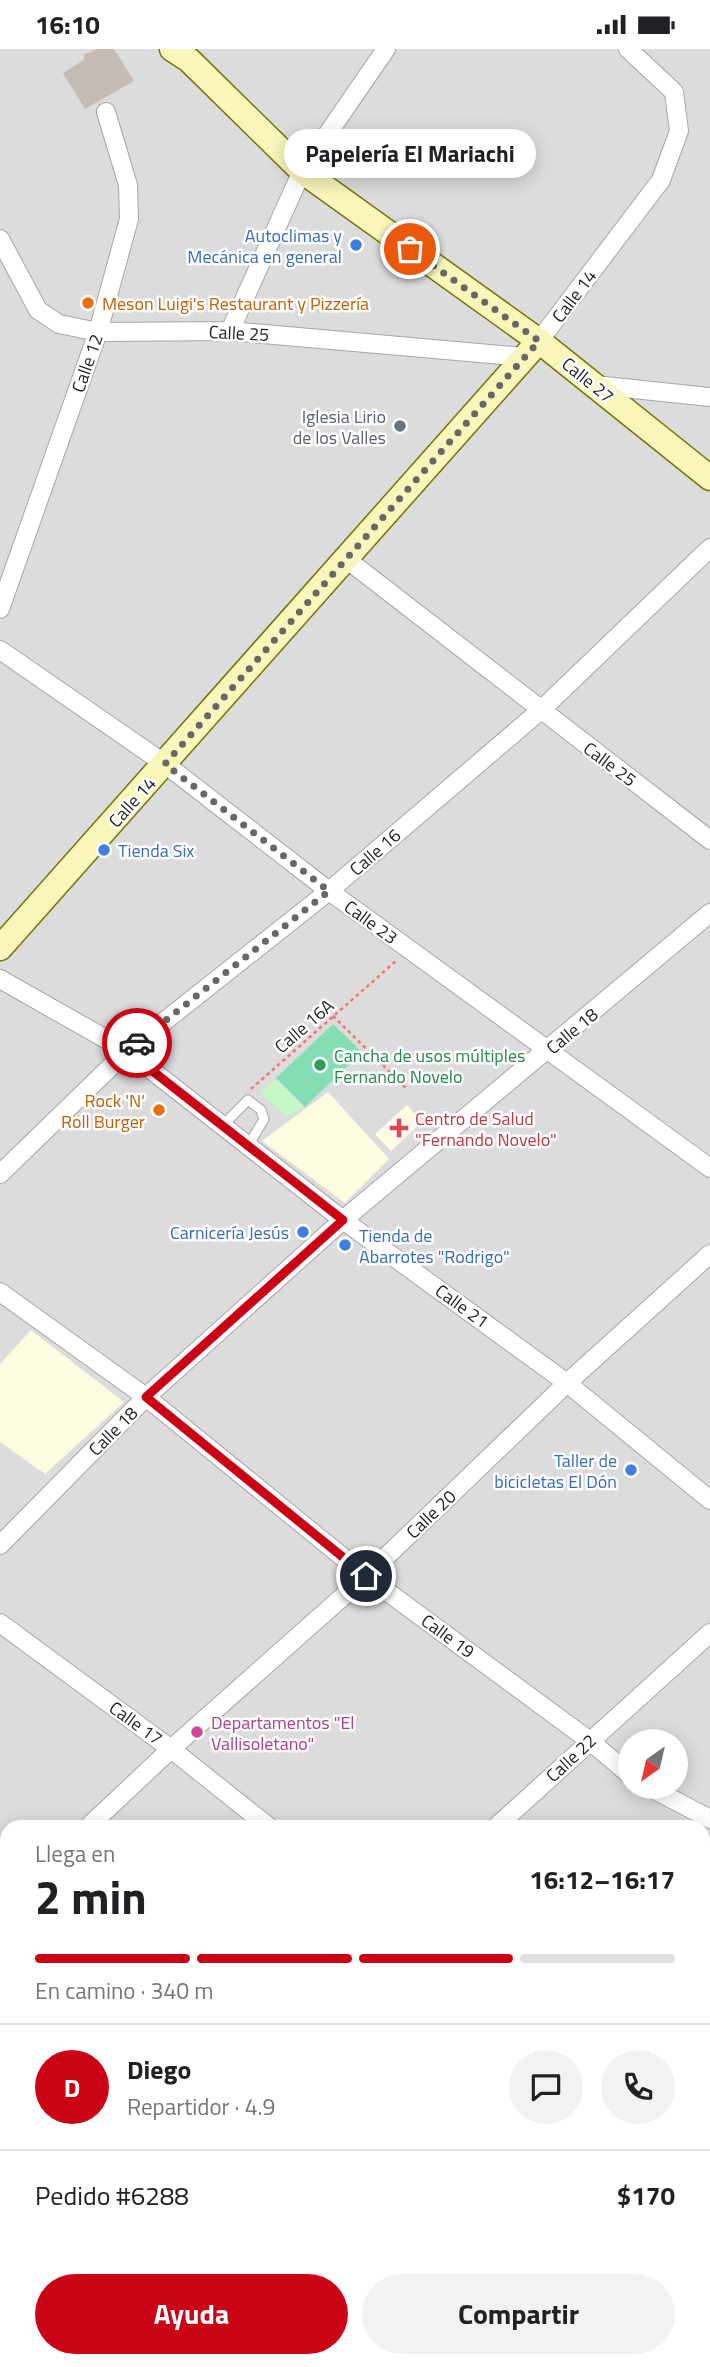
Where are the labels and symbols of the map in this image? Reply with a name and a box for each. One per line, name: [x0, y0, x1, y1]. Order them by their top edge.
callout: Papelería El Mariachi: [284, 130, 536, 179]
pin: [380, 219, 440, 279]
place label: Autoclimas y Mecánica en general: [187, 222, 342, 270]
marker: Autoclimas y Mecánica en general: [348, 237, 364, 253]
street label: Calle 14: [545, 264, 603, 328]
place label: Meson Luigi's Restaurant y Pizzería: [102, 290, 369, 317]
marker: Meson Luigi's Restaurant y Pizzería: [80, 295, 96, 311]
street label: Calle 25: [208, 318, 270, 348]
street label: Calle 12: [64, 330, 110, 396]
street label: Calle 27: [556, 351, 620, 409]
place label: Iglesia Lirio de los Valles: [293, 403, 386, 451]
marker: Iglesia Lirio de los Valles: [392, 418, 408, 434]
street label: Calle 25: [578, 735, 642, 793]
street label: Calle 14: [102, 771, 162, 833]
street label: Calle 16: [343, 822, 407, 882]
place label: Tienda Six: [118, 837, 195, 864]
marker: Tienda Six: [96, 842, 112, 858]
street label: Calle 23: [339, 893, 403, 951]
street label: Calle 16A: [268, 992, 340, 1060]
street label: Calle 18: [540, 1001, 604, 1061]
courier: [102, 1008, 172, 1078]
place label: Cancha de usos múltiples Fernando Novelo: [334, 1042, 525, 1090]
marker: Cancha de usos múltiples Fernando Novelo: [312, 1057, 328, 1073]
place label: Rock 'N' Roll Burger: [61, 1087, 145, 1135]
marker: Rock 'N' Roll Burger: [151, 1102, 167, 1118]
place label: Centro de Salud "Fernando Novelo": [415, 1105, 557, 1153]
marker: Centro de Salud "Fernando Novelo": [389, 1118, 409, 1138]
place label: Carnicería Jesús: [170, 1219, 289, 1246]
place label: Tienda de Abarrotes "Rodrigo": [359, 1222, 510, 1270]
marker: Carnicería Jesús: [295, 1224, 311, 1240]
marker: Tienda de Abarrotes "Rodrigo": [337, 1237, 353, 1253]
street label: Calle 21: [430, 1277, 494, 1335]
street label: Calle 18: [82, 1400, 144, 1462]
place label: Taller de bicicletas El Dón: [494, 1447, 617, 1495]
marker: Taller de bicicletas El Dón: [623, 1462, 639, 1478]
street label: Calle 20: [400, 1483, 462, 1545]
pin: [336, 1546, 396, 1606]
street label: Calle 19: [416, 1607, 480, 1665]
street label: Calle 17: [104, 1694, 168, 1752]
place label: Departamentos "El Vallisoletano": [211, 1709, 355, 1757]
marker: Departamentos "El Vallisoletano": [189, 1724, 205, 1740]
street label: Calle 22: [540, 1728, 602, 1788]
north arrow: [618, 1729, 688, 1799]

